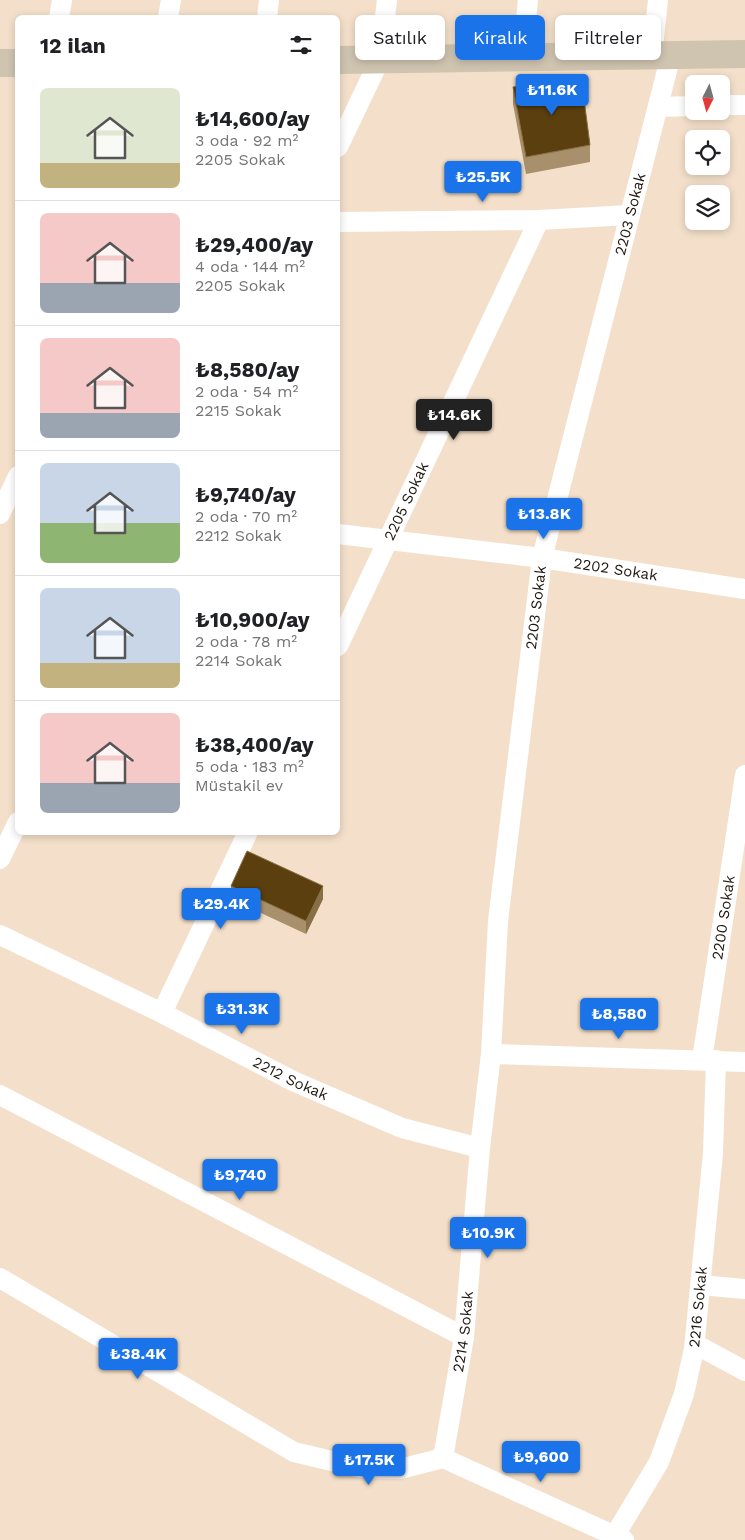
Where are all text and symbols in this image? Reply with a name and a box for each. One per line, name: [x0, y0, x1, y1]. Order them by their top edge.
chip: Satılık: [355, 15, 445, 60]
chip: Kiralık: [455, 15, 545, 60]
chip: Filtreler: [555, 15, 661, 60]
icon: filters: [287, 31, 315, 59]
text: 12 ilan: [40, 33, 106, 58]
pin: ₺11.6K: [511, 74, 593, 116]
north arrow: [685, 75, 730, 120]
map controls: [685, 75, 730, 230]
text: ₺11.6K: [527, 80, 577, 99]
text: ₺14,600/ay: [195, 106, 310, 131]
icon: home: [80, 108, 140, 168]
button: locate: [685, 130, 730, 175]
text: 3 oda · 92 m²: [195, 131, 298, 150]
text: 2205 Sokak: [195, 150, 285, 169]
pin: ₺25.5K: [442, 160, 524, 203]
text: ₺25.5K: [455, 167, 511, 186]
street label: 2203 Sokak: [611, 171, 650, 257]
button: layers: [685, 185, 730, 230]
text: ₺29,400/ay: [195, 232, 313, 257]
icon: home: [80, 233, 140, 293]
text: 4 oda · 144 m²: [195, 257, 305, 276]
text: 2205 Sokak: [195, 276, 285, 295]
text: ₺8,580/ay: [195, 357, 299, 382]
icon: home: [80, 358, 140, 418]
text: 2 oda · 54 m²: [195, 382, 298, 401]
pin: ₺14.6K: [413, 398, 495, 441]
text: 2215 Sokak: [195, 401, 282, 420]
text: ₺14.6K: [427, 405, 481, 424]
street label: 2205 Sokak: [380, 459, 433, 543]
text: ₺9,740/ay: [195, 482, 296, 507]
icon: home: [80, 483, 140, 543]
pin: ₺13.8K: [503, 498, 585, 540]
text: ₺13.8K: [517, 504, 571, 523]
text: 2 oda · 70 m²: [195, 507, 297, 526]
text: 2212 Sokak: [195, 526, 282, 545]
street label: 2202 Sokak: [572, 554, 659, 585]
street label: 2203 Sokak: [522, 564, 550, 651]
text: ₺10,900/ay: [195, 607, 310, 632]
icon: home: [80, 608, 140, 668]
text: 2 oda · 78 m²: [195, 632, 297, 651]
text: 2214 Sokak: [195, 651, 282, 670]
text: ₺38,400/ay: [195, 732, 313, 757]
icon: home: [80, 733, 140, 793]
text: 5 oda · 183 m²: [195, 757, 304, 776]
text: Müstakil ev: [195, 776, 283, 795]
street label: 2200 Sokak: [708, 874, 739, 961]
pin: ₺29.4K: [180, 888, 262, 930]
text: ₺29.4K: [193, 894, 249, 913]
pin: ₺31.3K: [201, 992, 283, 1035]
pin: ₺8,580: [578, 998, 660, 1040]
text: ₺31.3K: [216, 999, 268, 1018]
text: ₺8,580: [591, 1004, 647, 1023]
street label: 2212 Sokak: [250, 1053, 331, 1104]
pin: ₺9,740: [199, 1158, 281, 1201]
text: ₺9,740: [214, 1165, 266, 1184]
pin: ₺10.9K: [447, 1216, 529, 1259]
text: ₺10.9K: [461, 1223, 515, 1242]
street label: 2216 Sokak: [685, 1265, 711, 1348]
street label: 2214 Sokak: [449, 1290, 477, 1374]
pin: ₺38.4K: [97, 1338, 179, 1380]
text: ₺38.4K: [110, 1344, 166, 1363]
pin: ₺9,600: [500, 1440, 582, 1483]
pin: ₺17.5K: [328, 1444, 410, 1486]
text: ₺9,600: [513, 1447, 569, 1466]
text: ₺17.5K: [343, 1450, 395, 1469]

